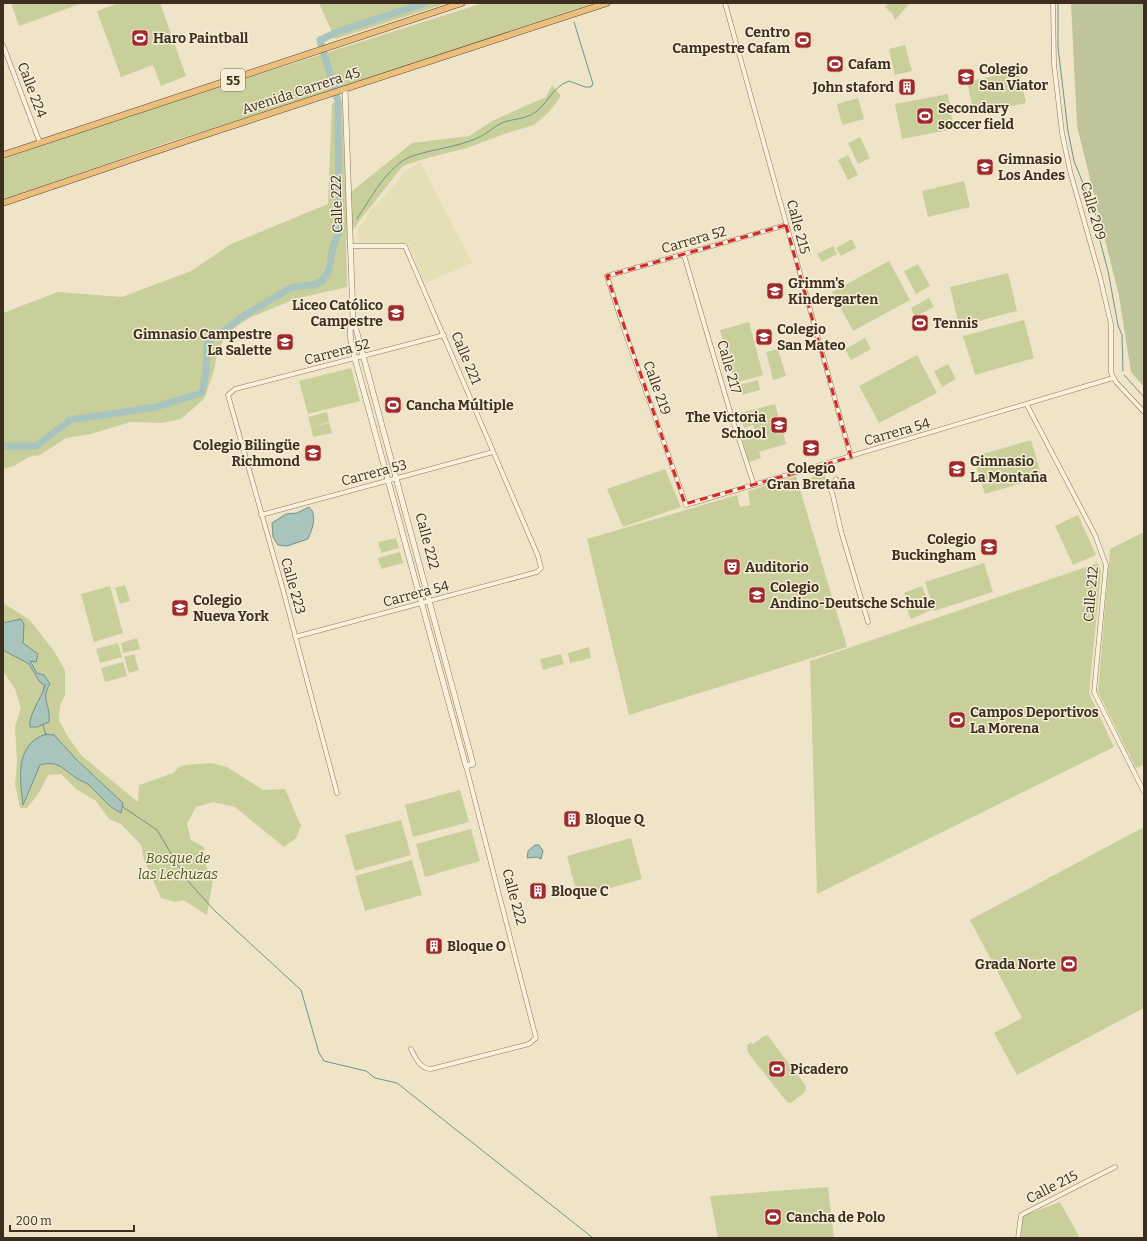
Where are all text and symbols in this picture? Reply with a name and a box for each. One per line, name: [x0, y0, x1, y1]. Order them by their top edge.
place label: Centro Campestre Cafam: [672, 24, 791, 57]
sports icon: Haro Paintball: [130, 28, 150, 48]
place label: Haro Paintball: [153, 30, 249, 47]
sports icon: Centro Campestre Cafam: [793, 30, 813, 50]
sports icon: Cafam: [825, 54, 845, 74]
place label: Cafam: [848, 56, 891, 73]
street label: Calle 224: [14, 60, 50, 120]
place label: Colegio San Viator: [979, 61, 1049, 94]
street label: Avenida Carrera 45: [240, 64, 362, 118]
school or university icon: Colegio San Viator: [956, 67, 976, 87]
road number: 55: [221, 69, 245, 91]
building icon: John staford: [897, 77, 917, 97]
place label: John staford: [812, 79, 895, 96]
place label: Secondary soccer field: [938, 100, 1014, 133]
sports icon: Secondary soccer field: [915, 106, 935, 126]
place label: Gimnasio Los Andes: [998, 151, 1065, 184]
school or university icon: Gimnasio Los Andes: [975, 157, 995, 177]
street label: Calle 222: [327, 175, 347, 233]
street label: Calle 209: [1077, 180, 1109, 242]
street label: Calle 215: [783, 198, 813, 256]
street label: Carrera 52: [659, 223, 729, 257]
place label: Grimm's Kindergarten: [788, 275, 878, 308]
school or university icon: Grimm's Kindergarten: [765, 281, 785, 301]
place label: Liceo Católico Campestre: [292, 297, 383, 330]
school or university icon: Liceo Católico Campestre: [386, 303, 406, 323]
sports icon: Tennis: [910, 313, 930, 333]
place label: Tennis: [933, 315, 978, 332]
place label: Colegio San Mateo: [777, 321, 846, 354]
place label: Gimnasio Campestre La Salette: [133, 326, 272, 359]
school or university icon: Colegio San Mateo: [754, 327, 774, 347]
street label: Calle 221: [447, 329, 485, 387]
school or university icon: Gimnasio Campestre La Salette: [275, 332, 295, 352]
street label: Carrera 52: [302, 335, 372, 369]
street label: Calle 217: [713, 338, 745, 396]
street label: Calle 219: [639, 359, 675, 417]
sports icon: Cancha Múltiple: [383, 395, 403, 415]
place label: Cancha Múltiple: [406, 397, 514, 414]
place label: The Victoria School: [685, 409, 767, 442]
street label: Carrera 54: [862, 414, 932, 450]
school or university icon: The Victoria School: [769, 415, 789, 435]
place label: Colegio Bilingüe Richmond: [193, 437, 301, 470]
school or university icon: Colegio Gran Bretaña: [801, 438, 821, 458]
school or university icon: Colegio Bilingüe Richmond: [303, 443, 323, 463]
place label: Gimnasio La Montaña: [970, 453, 1048, 486]
street label: Carrera 53: [339, 456, 409, 490]
school or university icon: Gimnasio La Montaña: [947, 459, 967, 479]
place label: Colegio Gran Bretaña: [767, 460, 855, 493]
street label: Calle 222: [411, 511, 443, 571]
place label: Colegio Buckingham: [891, 531, 977, 564]
school or university icon: Colegio Buckingham: [979, 537, 999, 557]
street label: Calle 223: [277, 556, 309, 616]
theatre icon: Auditorio: [722, 557, 742, 577]
place label: Auditorio: [745, 559, 809, 576]
street label: Calle 212: [1080, 565, 1102, 623]
street label: Carrera 54: [381, 577, 451, 611]
place label: Colegio Andino-Deutsche Schule: [770, 579, 936, 612]
school or university icon: Colegio Andino-Deutsche Schule: [747, 585, 767, 605]
place label: Colegio Nueva York: [193, 592, 270, 625]
school or university icon: Colegio Nueva York: [170, 598, 190, 618]
place label: Campos Deportivos La Morena: [970, 704, 1099, 737]
sports icon: Campos Deportivos La Morena: [947, 710, 967, 730]
building icon: Bloque Q: [562, 809, 582, 829]
place label: Bloque Q: [585, 811, 646, 828]
park label: Bosque de las Lechuzas: [138, 850, 218, 883]
street label: Calle 222: [498, 867, 530, 927]
building icon: Bloque C: [528, 881, 548, 901]
place label: Bloque C: [551, 883, 609, 900]
building icon: Bloque O: [424, 936, 444, 956]
place label: Bloque O: [447, 938, 506, 955]
sports icon: Grada Norte: [1059, 954, 1079, 974]
place label: Grada Norte: [975, 956, 1056, 973]
sports icon: Picadero: [767, 1059, 787, 1079]
place label: Picadero: [790, 1061, 848, 1078]
street label: Calle 215: [1023, 1167, 1081, 1207]
scale bar: [10, 1207, 134, 1233]
sports icon: Cancha de Polo: [763, 1207, 783, 1227]
place label: Cancha de Polo: [786, 1209, 885, 1226]
text: 200 m: [16, 1214, 52, 1228]

